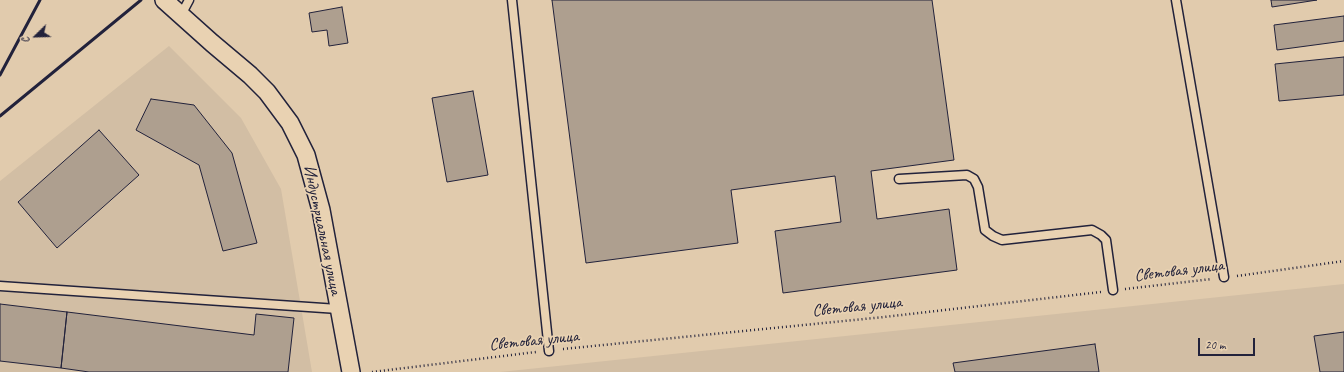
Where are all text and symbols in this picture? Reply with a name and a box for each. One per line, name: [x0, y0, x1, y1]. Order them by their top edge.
north arrow: [16, 16, 56, 56]
text: С: [17, 35, 32, 46]
street label: Индустриальная улица: [298, 163, 346, 297]
street label: Световая улица: [1133, 255, 1225, 287]
street label: Световая улица: [811, 292, 903, 322]
street label: Световая улица: [488, 326, 580, 356]
scale bar: [1200, 330, 1257, 356]
text: 20 m: [1205, 337, 1225, 353]

